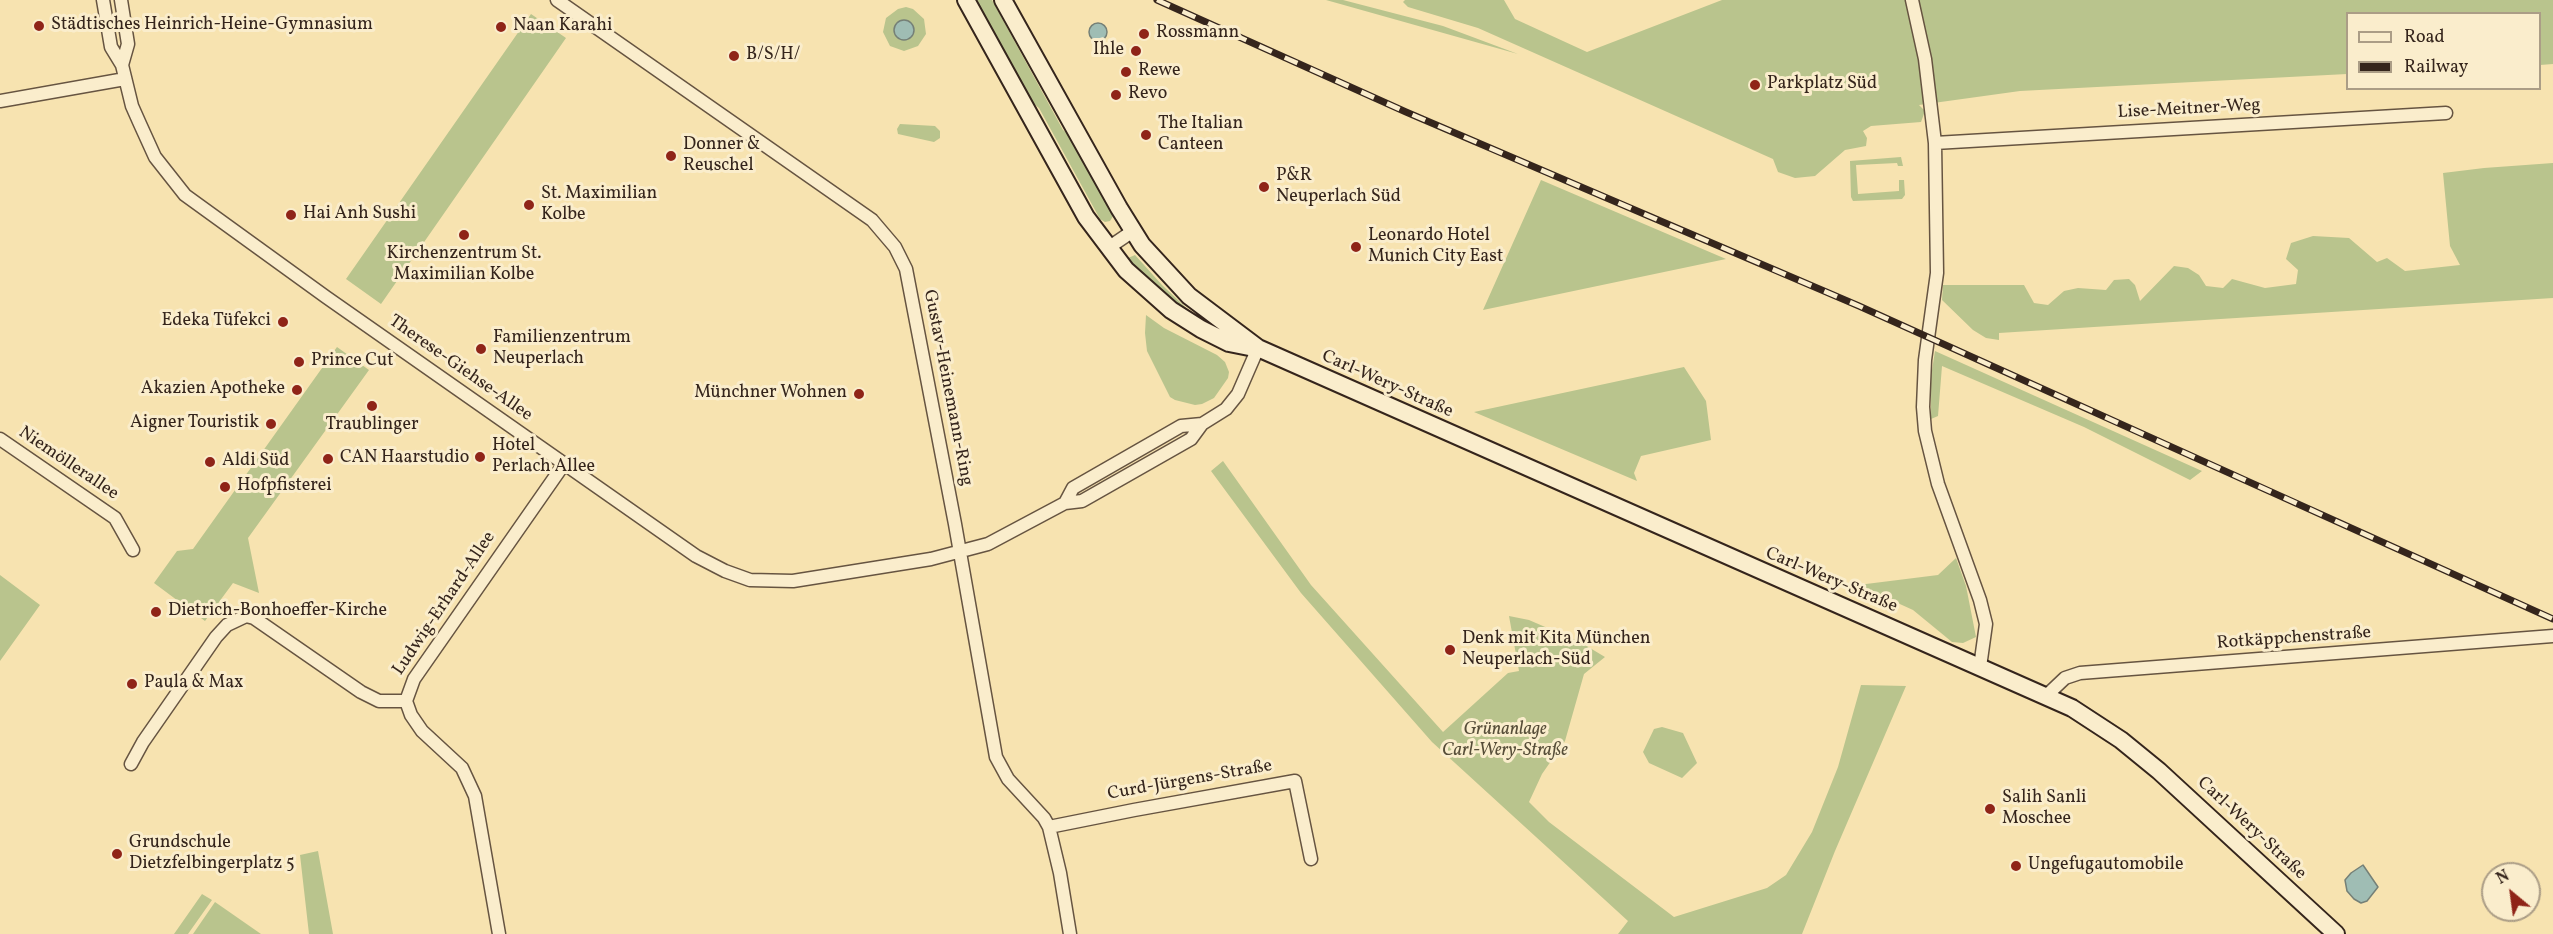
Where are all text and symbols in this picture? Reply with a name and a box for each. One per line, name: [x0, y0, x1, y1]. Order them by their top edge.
legend: [2346, 12, 2541, 90]
place label: Städtisches Heinrich-Heine-Gymnasium: [51, 15, 373, 37]
place label: Naan Karahi: [513, 16, 612, 38]
marker: Städtisches Heinrich-Heine-Gymnasium: [32, 19, 46, 33]
marker: Naan Karahi: [494, 20, 508, 34]
place label: Rossmann: [1156, 23, 1239, 45]
text: Road: [2404, 25, 2445, 50]
marker: Rossmann: [1137, 27, 1151, 41]
place label: Ihle: [1093, 40, 1124, 62]
marker: Ihle: [1129, 44, 1143, 58]
place label: B/S/H/: [746, 45, 800, 67]
marker: B/S/H/: [727, 49, 741, 63]
text: Railway: [2404, 55, 2468, 80]
place label: Rewe: [1138, 61, 1181, 83]
marker: Rewe: [1119, 65, 1133, 79]
place label: Parkplatz Süd: [1767, 74, 1877, 96]
marker: Parkplatz Süd: [1748, 78, 1762, 92]
place label: Revo: [1128, 84, 1167, 106]
marker: Revo: [1109, 88, 1123, 102]
street label: Lise-Meitner-Weg: [2117, 95, 2261, 125]
place label: The Italian Canteen: [1158, 114, 1243, 156]
marker: The Italian Canteen: [1139, 128, 1153, 142]
place label: Donner & Reuschel: [683, 135, 760, 178]
marker: Donner & Reuschel: [664, 149, 678, 163]
place label: P&R Neuperlach Süd: [1276, 166, 1401, 208]
marker: P&R Neuperlach Süd: [1257, 180, 1271, 194]
place label: St. Maximilian Kolbe: [541, 184, 657, 226]
marker: St. Maximilian Kolbe: [522, 198, 536, 212]
place label: Hai Anh Sushi: [303, 204, 416, 226]
marker: Hai Anh Sushi: [284, 208, 298, 222]
place label: Leonardo Hotel Munich City East: [1368, 226, 1503, 268]
marker: Kirchenzentrum St. Maximilian Kolbe: [457, 228, 471, 242]
marker: Leonardo Hotel Munich City East: [1349, 240, 1363, 254]
place label: Kirchenzentrum St. Maximilian Kolbe: [386, 244, 542, 286]
street label: Gustav-Heinemann-Ring: [917, 288, 977, 488]
place label: Edeka Tüfekci: [161, 311, 271, 333]
street label: Therese-Giehse-Allee: [384, 311, 536, 427]
marker: Edeka Tüfekci: [276, 315, 290, 329]
place label: Familienzentrum Neuperlach: [493, 328, 631, 370]
marker: Familienzentrum Neuperlach: [474, 342, 488, 356]
street label: Carl-Wery-Straße: [1318, 346, 1456, 424]
place label: Prince Cut: [311, 351, 394, 373]
marker: Prince Cut: [292, 355, 306, 369]
place label: Akazien Apotheke: [141, 379, 285, 401]
marker: Akazien Apotheke: [290, 383, 304, 397]
place label: Münchner Wohnen: [694, 383, 847, 405]
marker: Münchner Wohnen: [852, 387, 866, 401]
marker: Traublinger: [365, 399, 379, 413]
place label: Aigner Touristik: [130, 413, 259, 435]
place label: Traublinger: [326, 415, 418, 437]
marker: Aigner Touristik: [264, 417, 278, 431]
street label: Niemöllerallee: [14, 423, 122, 505]
place label: Hotel Perlach Allee: [492, 436, 595, 478]
place label: CAN Haarstudio: [340, 448, 469, 470]
marker: Hotel Perlach Allee: [473, 450, 487, 464]
place label: Aldi Süd: [222, 451, 289, 473]
marker: CAN Haarstudio: [321, 452, 335, 466]
marker: Aldi Süd: [203, 455, 217, 469]
place label: Hofpfisterei: [237, 476, 332, 498]
marker: Hofpfisterei: [218, 480, 232, 494]
street label: Ludwig-Erhard-Allee: [389, 528, 501, 680]
street label: Carl-Wery-Straße: [1762, 543, 1900, 619]
place label: Dietrich-Bonhoeffer-Kirche: [168, 601, 387, 623]
marker: Dietrich-Bonhoeffer-Kirche: [149, 605, 163, 619]
street label: Rotkäppchenstraße: [2216, 623, 2372, 655]
place label: Denk mit Kita München Neuperlach-Süd: [1462, 629, 1650, 672]
marker: Denk mit Kita München Neuperlach-Süd: [1443, 643, 1457, 657]
place label: Paula & Max: [144, 673, 243, 695]
marker: Paula & Max: [125, 677, 139, 691]
park label: Grünanlage Carl-Wery-Straße: [1442, 720, 1568, 762]
street label: Curd-Jürgens-Straße: [1106, 756, 1274, 806]
street label: Carl-Wery-Straße: [2192, 773, 2310, 885]
place label: Salih Sanli Moschee: [2002, 788, 2086, 830]
marker: Salih Sanli Moschee: [1983, 802, 1997, 816]
place label: Grundschule Dietzfelbingerplatz 5: [129, 833, 295, 876]
marker: Grundschule Dietzfelbingerplatz 5: [110, 847, 124, 861]
place label: Ungefugautomobile: [2028, 855, 2183, 877]
marker: Ungefugautomobile: [2009, 859, 2023, 873]
north arrow: [2481, 862, 2541, 922]
text: N: [2493, 866, 2514, 890]

